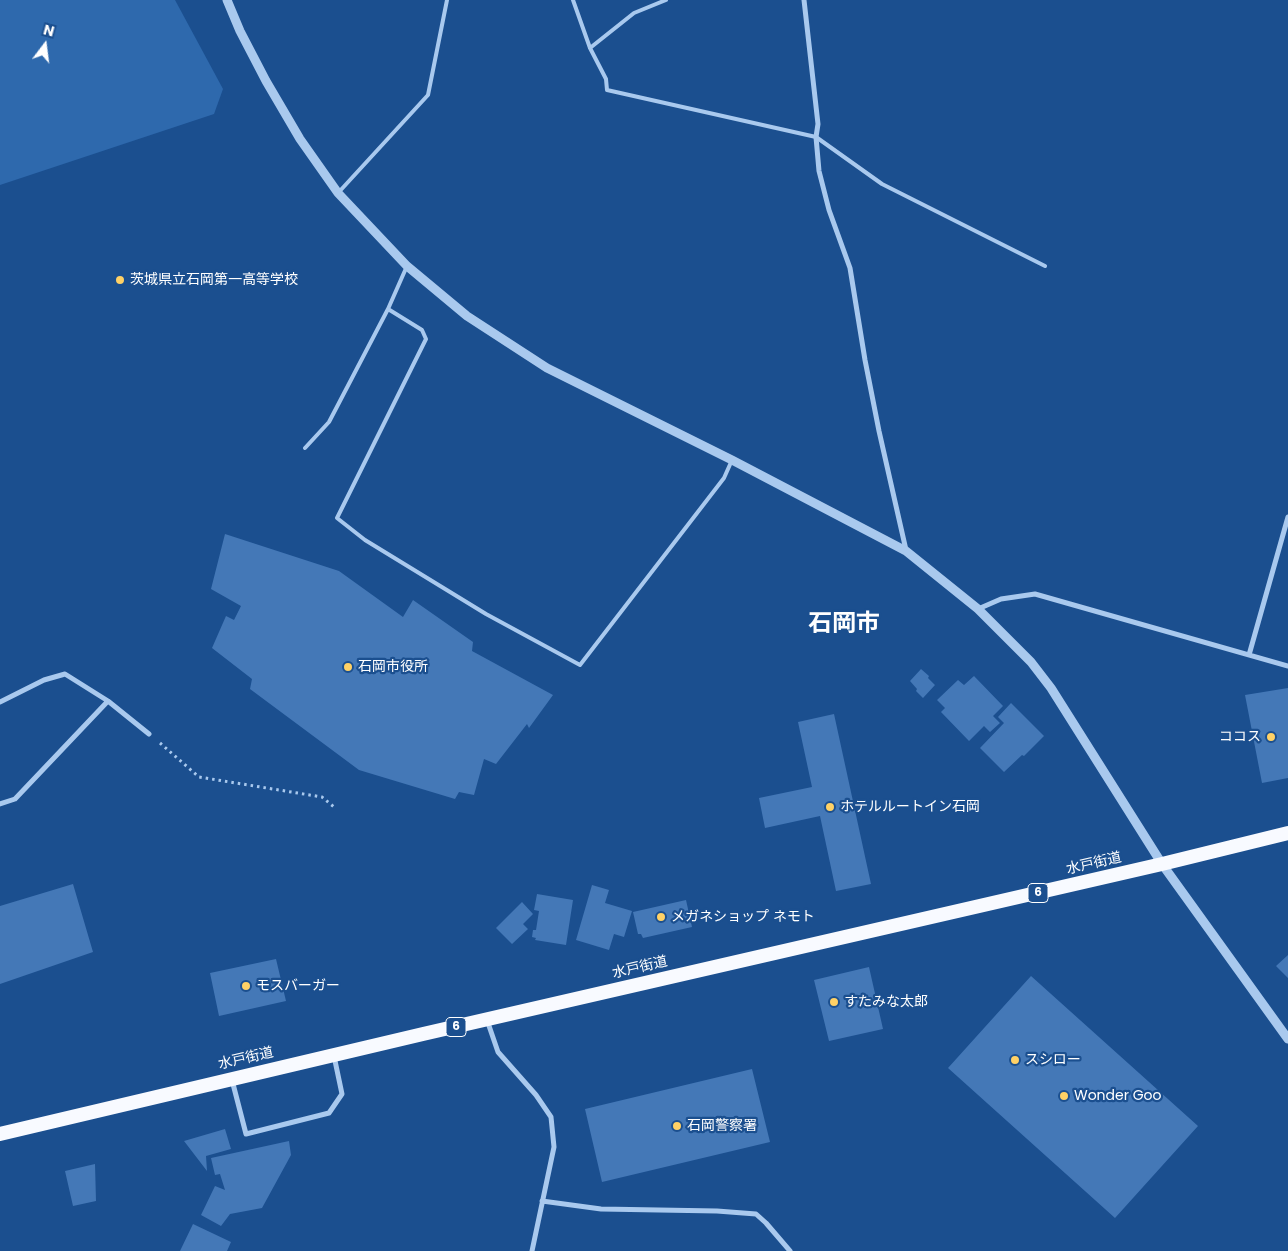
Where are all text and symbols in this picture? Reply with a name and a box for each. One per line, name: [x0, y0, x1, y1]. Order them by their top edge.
text: N: [41, 19, 57, 42]
north arrow: [20, 20, 70, 70]
place label: 茨城県立石岡第一高等学校: [130, 272, 298, 288]
marker: 茨城県立石岡第一高等学校: [114, 274, 126, 286]
district label: 石岡市: [808, 611, 880, 639]
place label: 石岡市役所: [358, 659, 428, 675]
marker: 石岡市役所: [342, 661, 354, 673]
place label: ココス: [1219, 729, 1261, 745]
marker: ココス: [1265, 731, 1277, 743]
place label: ホテルルートイン石岡: [840, 799, 980, 815]
marker: ホテルルートイン石岡: [824, 801, 836, 813]
street label: 水戸街道: [1065, 850, 1123, 878]
road number: 6: [1028, 884, 1048, 902]
place label: メガネショップ ネモト: [671, 909, 815, 925]
marker: メガネショップ ネモト: [655, 911, 667, 923]
street label: 水戸街道: [611, 954, 669, 982]
place label: モスバーガー: [256, 978, 340, 994]
marker: モスバーガー: [240, 980, 252, 992]
place label: すたみな太郎: [844, 994, 928, 1010]
marker: すたみな太郎: [828, 996, 840, 1008]
road number: 6: [446, 1018, 466, 1036]
street label: 水戸街道: [217, 1045, 275, 1073]
place label: スシロー: [1025, 1052, 1081, 1068]
marker: スシロー: [1009, 1054, 1021, 1066]
place label: Wonder Goo: [1074, 1088, 1161, 1104]
marker: Wonder Goo: [1058, 1090, 1070, 1102]
place label: 石岡警察署: [687, 1118, 757, 1134]
marker: 石岡警察署: [671, 1120, 683, 1132]

